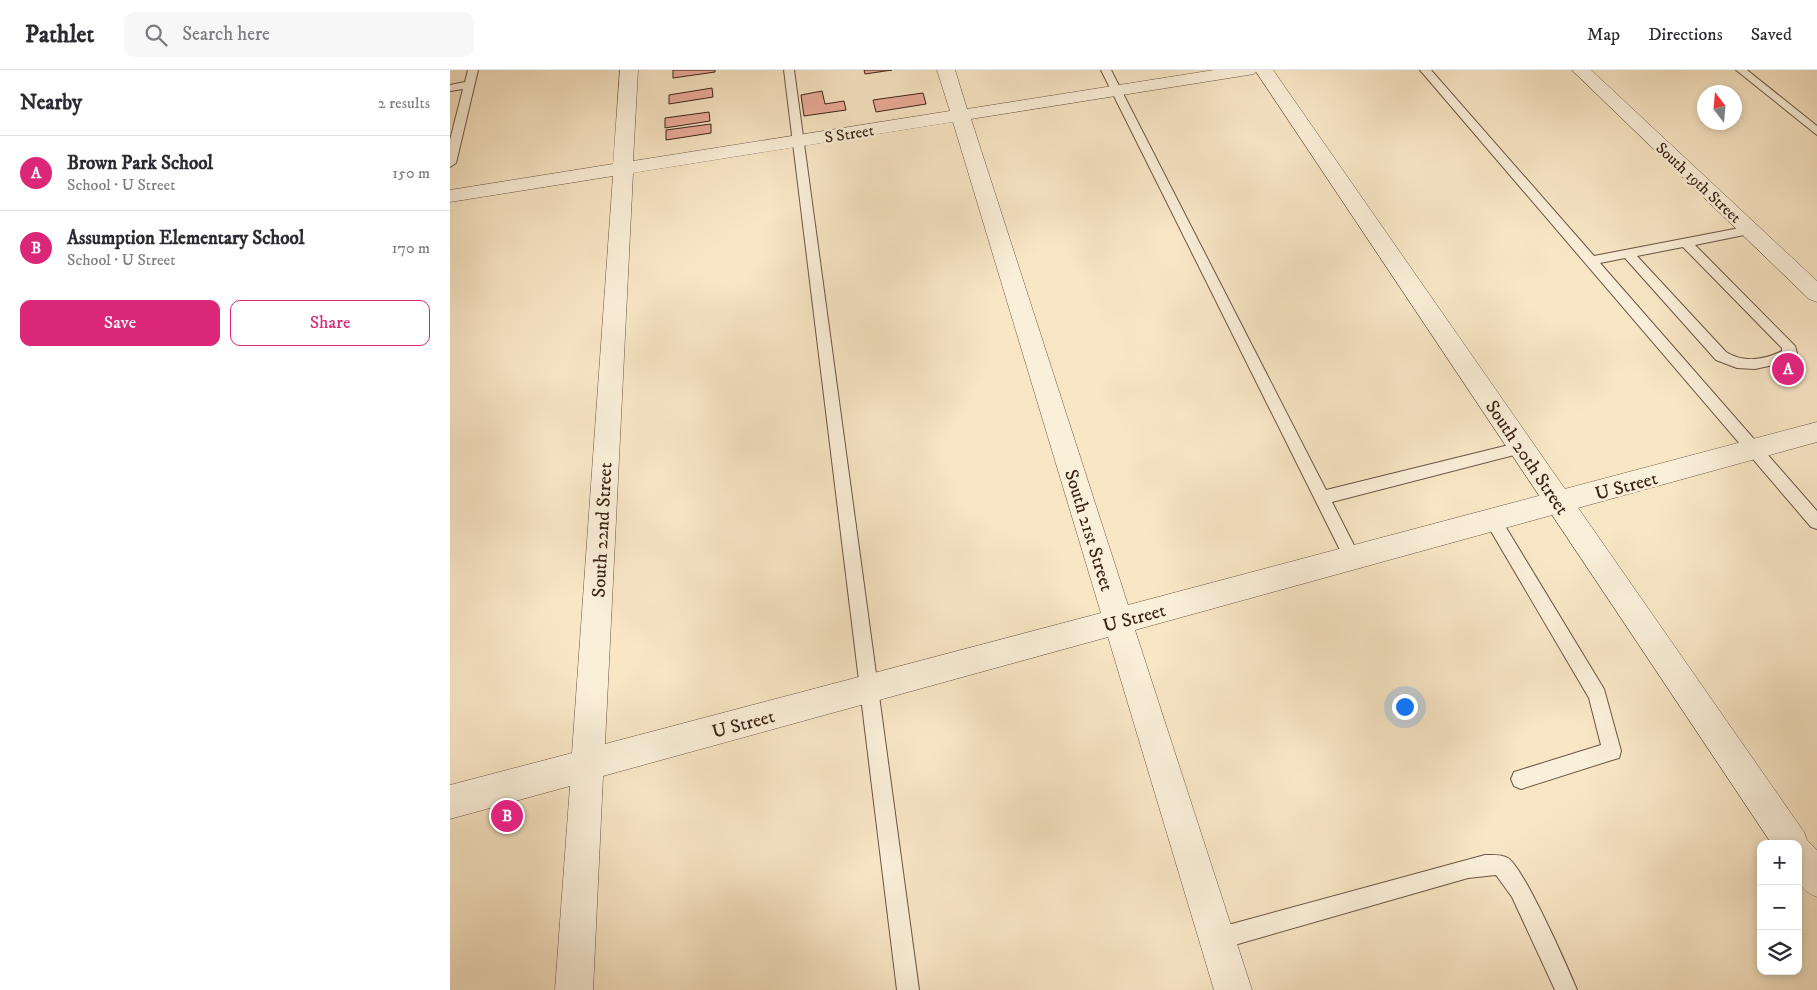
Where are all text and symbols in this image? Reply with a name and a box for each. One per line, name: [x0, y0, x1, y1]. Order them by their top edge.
search box: [124, 12, 474, 57]
text: Pathlet: [25, 20, 94, 50]
icon: search: [142, 21, 170, 49]
text: Search here: [182, 23, 270, 46]
text: Map: [1587, 24, 1620, 46]
text: Directions: [1648, 24, 1723, 46]
text: Saved: [1751, 24, 1792, 46]
north arrow: [1697, 85, 1742, 130]
text: Nearby: [20, 90, 82, 116]
text: 2 results: [378, 93, 430, 113]
street label: S Street: [823, 120, 875, 148]
street label: South 19th Street: [1651, 138, 1745, 227]
text: Brown Park School: [67, 152, 213, 175]
text: A: [31, 163, 41, 183]
text: 150 m: [392, 163, 430, 183]
text: School · U Street: [67, 175, 175, 195]
text: Assumption Elementary School: [67, 227, 304, 250]
text: B: [31, 238, 41, 258]
text: 170 m: [392, 238, 430, 258]
text: School · U Street: [67, 250, 175, 270]
button: Save: [20, 300, 220, 346]
button: Share: [230, 300, 430, 346]
pin: A: [1772, 350, 1804, 388]
street label: South 20th Street: [1480, 396, 1574, 519]
street label: South 22nd Street: [587, 462, 618, 598]
street label: South 21st Street: [1059, 467, 1118, 594]
street label: U Street: [1593, 467, 1660, 506]
street label: U Street: [1101, 599, 1168, 638]
your location: [1392, 694, 1418, 720]
street label: U Street: [710, 705, 777, 744]
pin: B: [491, 797, 523, 835]
map controls: [1757, 840, 1802, 975]
button: +: [1757, 840, 1802, 885]
button: −: [1757, 885, 1802, 930]
button: layers: [1757, 930, 1802, 975]

